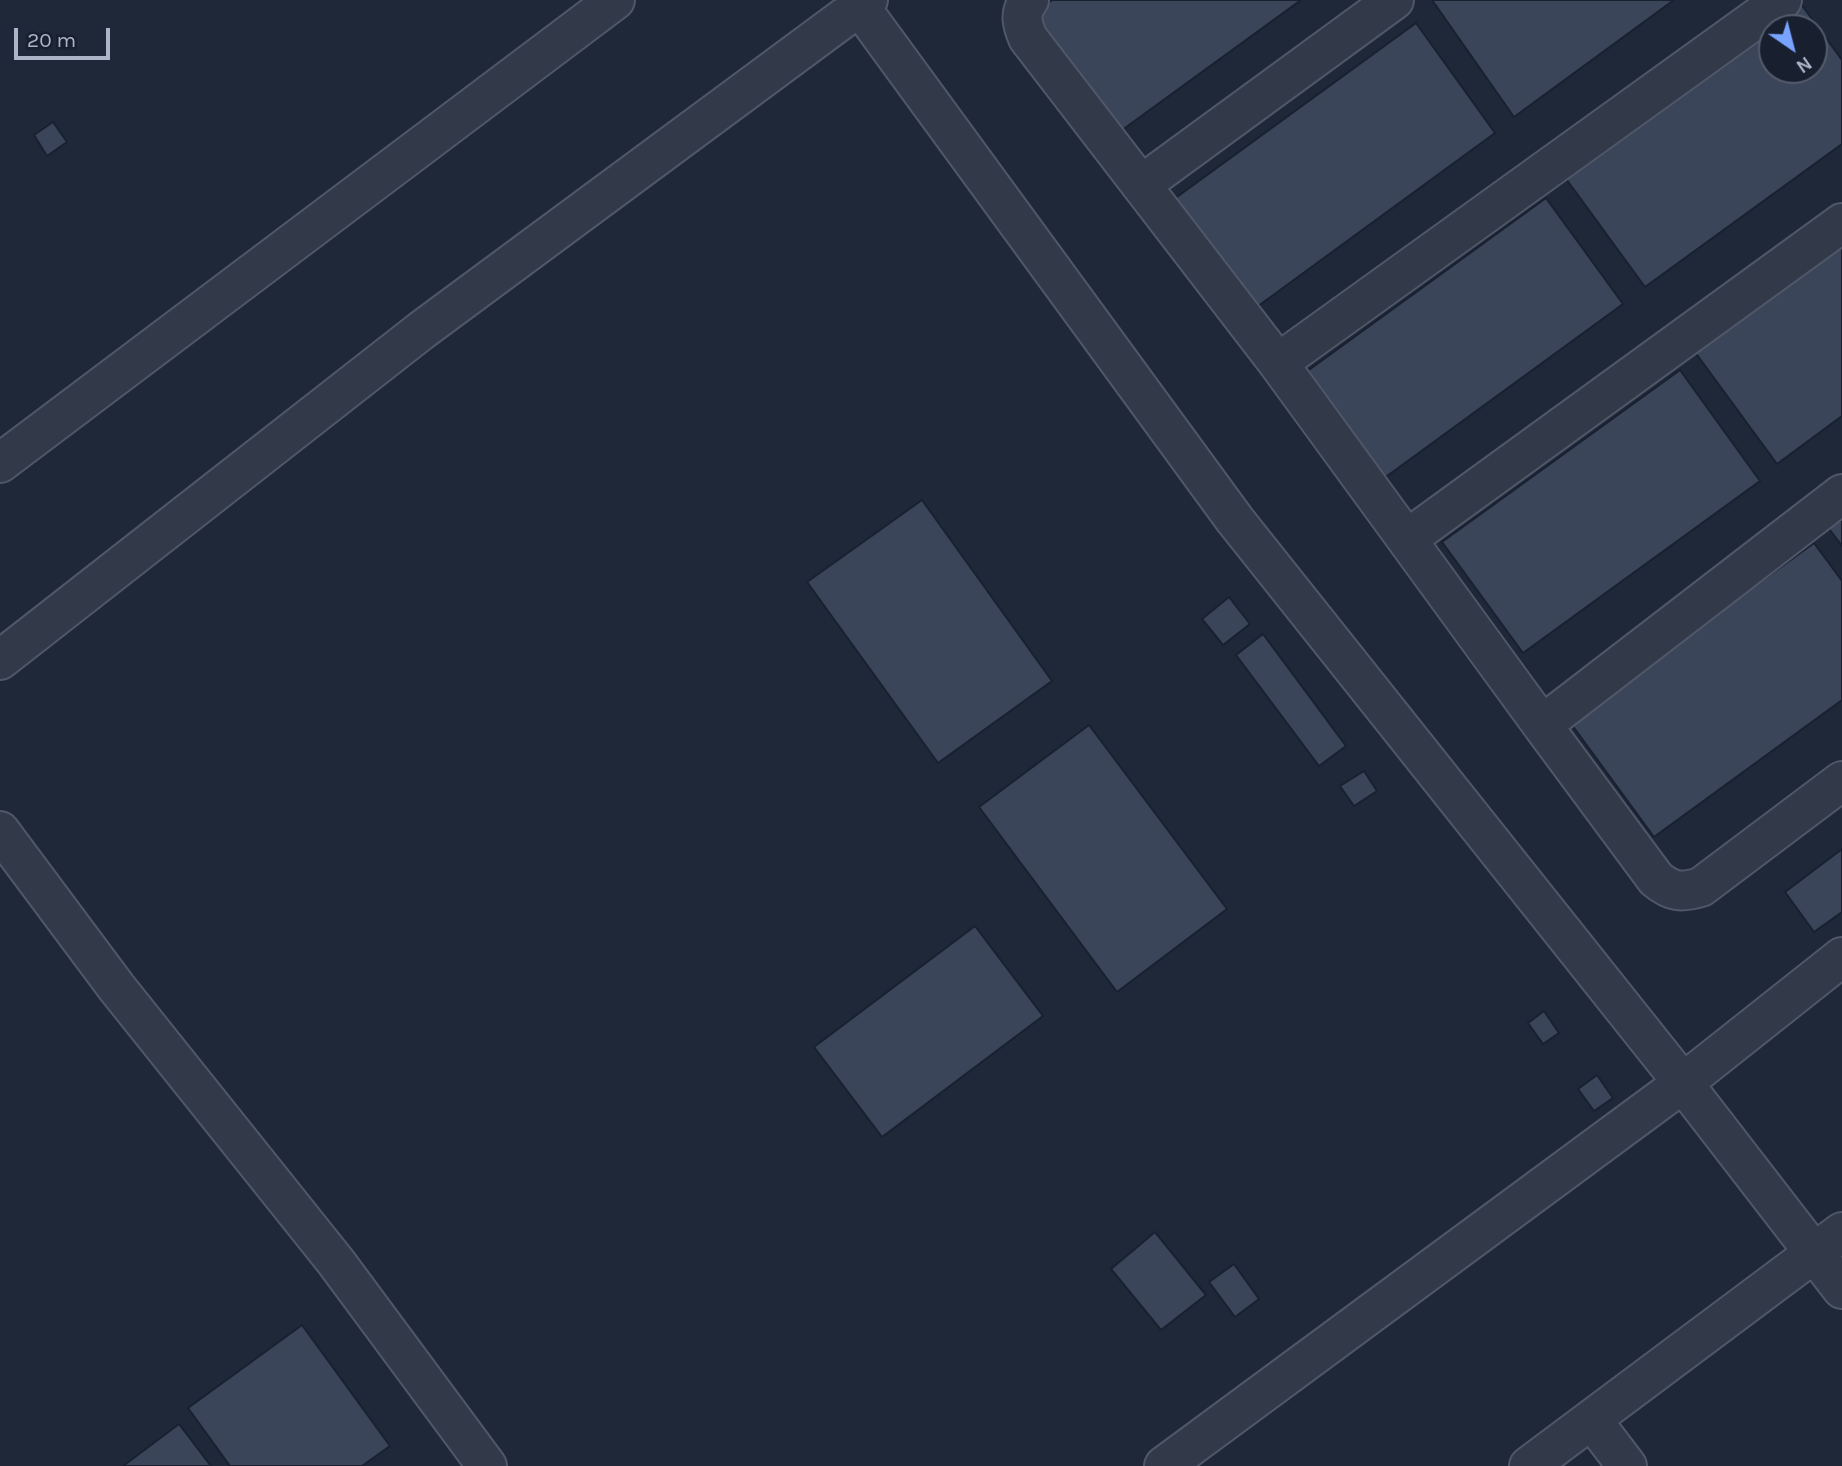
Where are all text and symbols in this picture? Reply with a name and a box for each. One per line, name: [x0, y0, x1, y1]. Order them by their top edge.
scale bar: [18, 14, 114, 58]
north arrow: [1758, 14, 1828, 84]
text: 20 m: [27, 28, 76, 52]
text: N: [1792, 52, 1816, 77]

